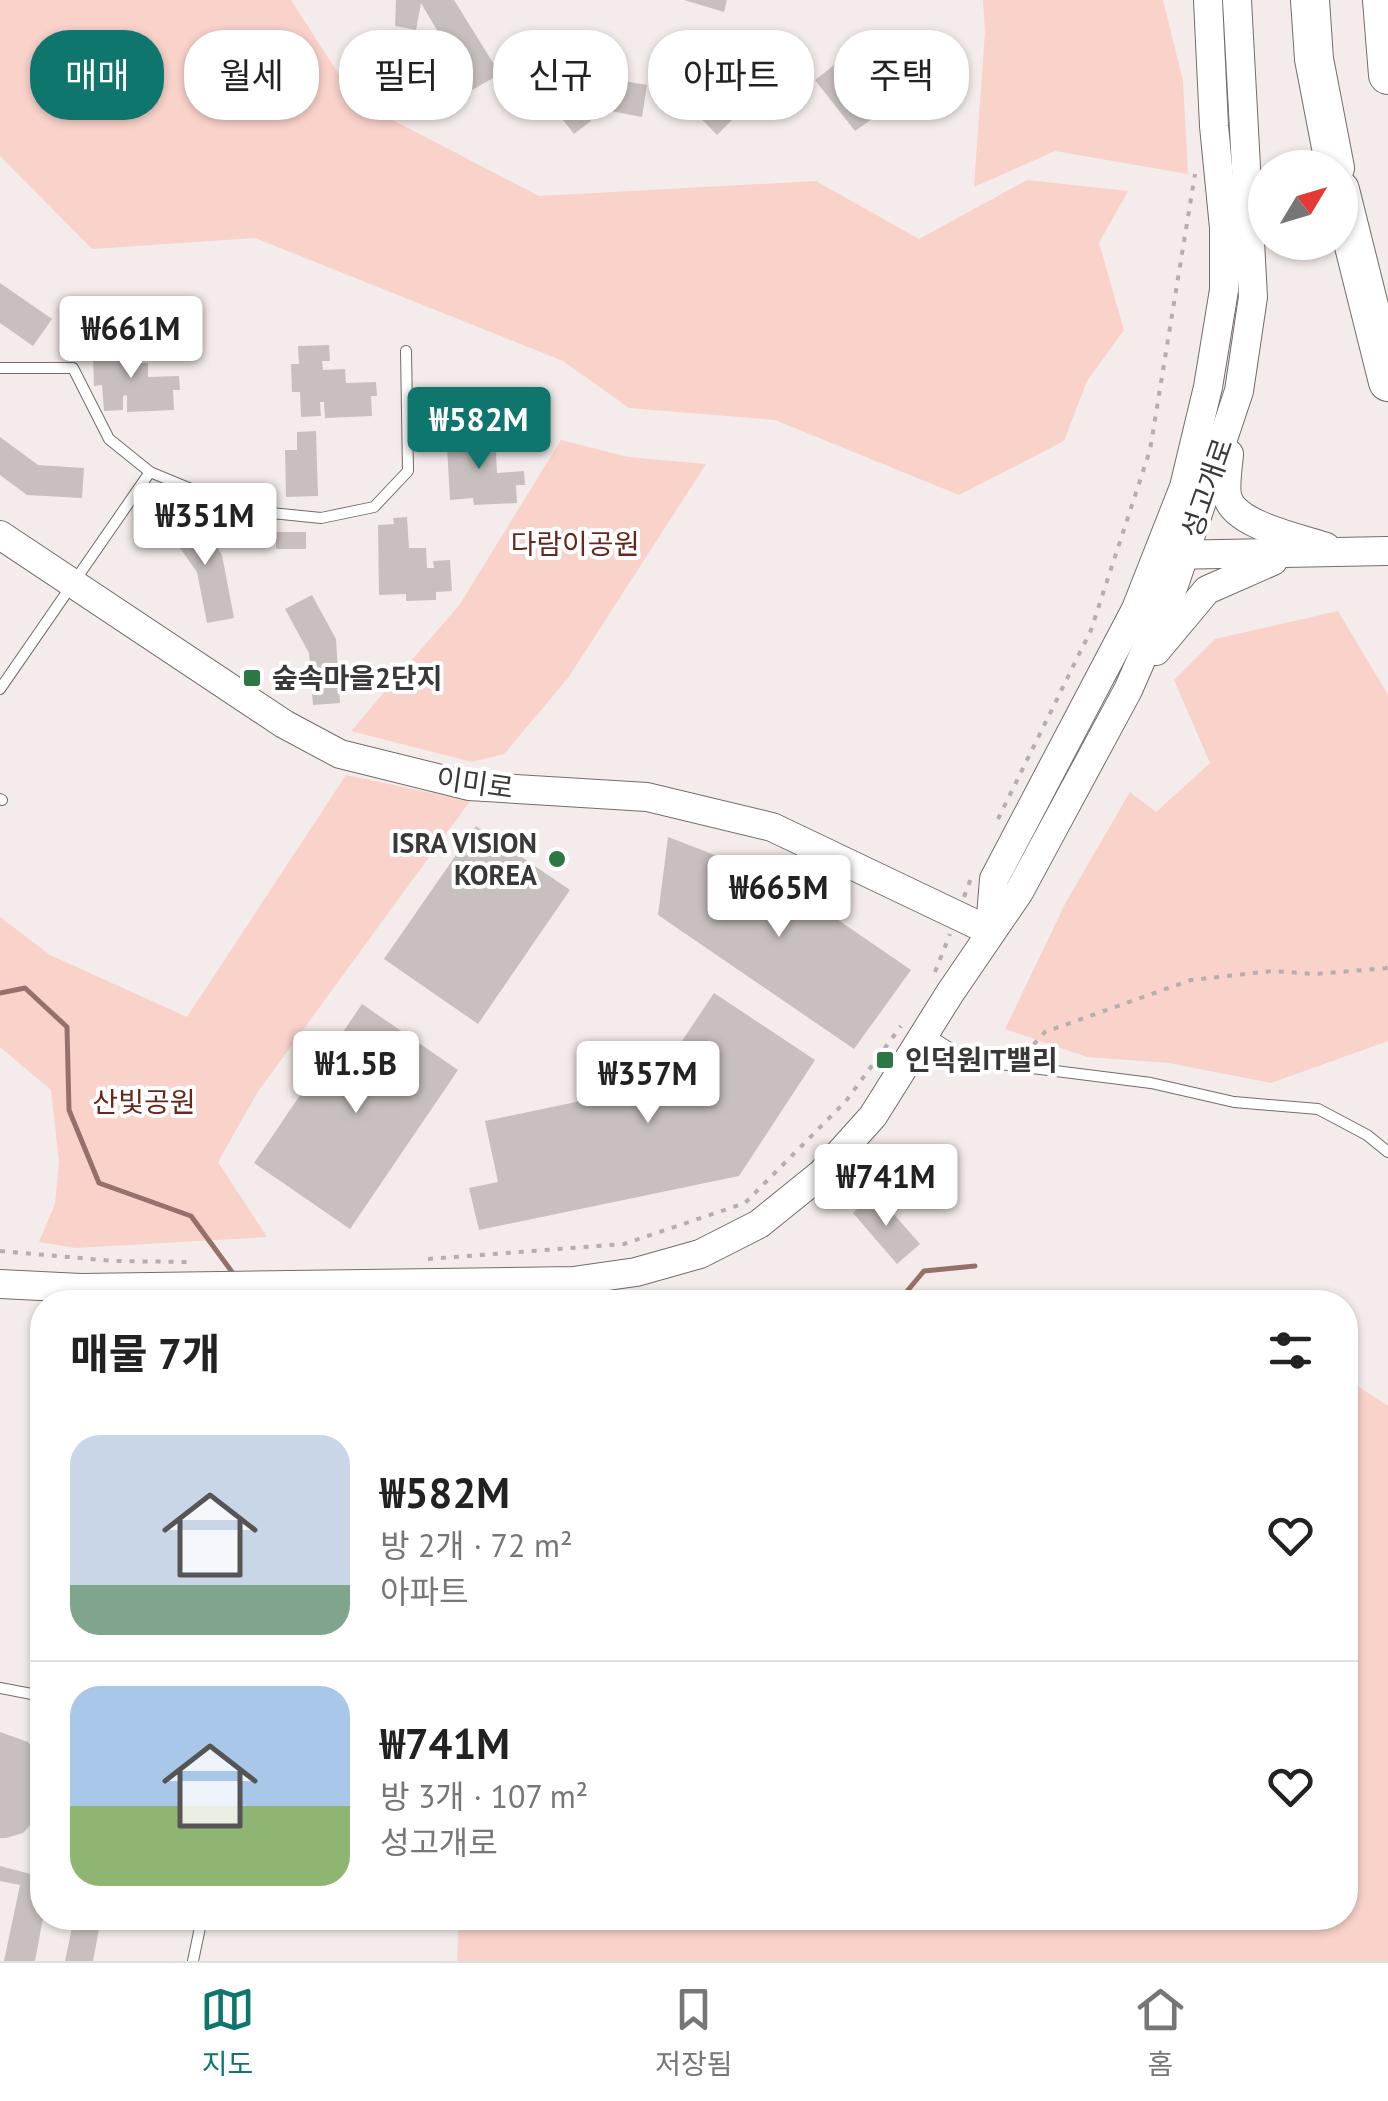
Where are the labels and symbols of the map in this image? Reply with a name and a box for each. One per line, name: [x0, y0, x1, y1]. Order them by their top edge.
north arrow: [1248, 150, 1358, 260]
pin: ₩661M: [61, 296, 201, 381]
pin: ₩582M: [409, 387, 549, 472]
street label: 성고개로: [1172, 433, 1241, 543]
pin: ₩351M: [135, 483, 275, 568]
park label: 다람이공원: [511, 525, 639, 562]
place label: 숲속마을2단지: [272, 659, 442, 696]
marker: 숲속마을2단지: [241, 667, 263, 689]
street label: 이미로: [434, 759, 516, 806]
place label: ISRA VISION KOREA: [392, 824, 537, 893]
marker: ISRA VISION KOREA: [546, 848, 568, 870]
pin: ₩665M: [709, 855, 849, 940]
pin: ₩1.5B: [286, 1031, 426, 1116]
pin: ₩357M: [578, 1041, 718, 1126]
place label: 인덕원IT밸리: [905, 1041, 1058, 1078]
marker: 인덕원IT밸리: [874, 1049, 896, 1071]
park label: 산빛공원: [92, 1083, 196, 1120]
pin: ₩741M: [816, 1144, 956, 1229]

